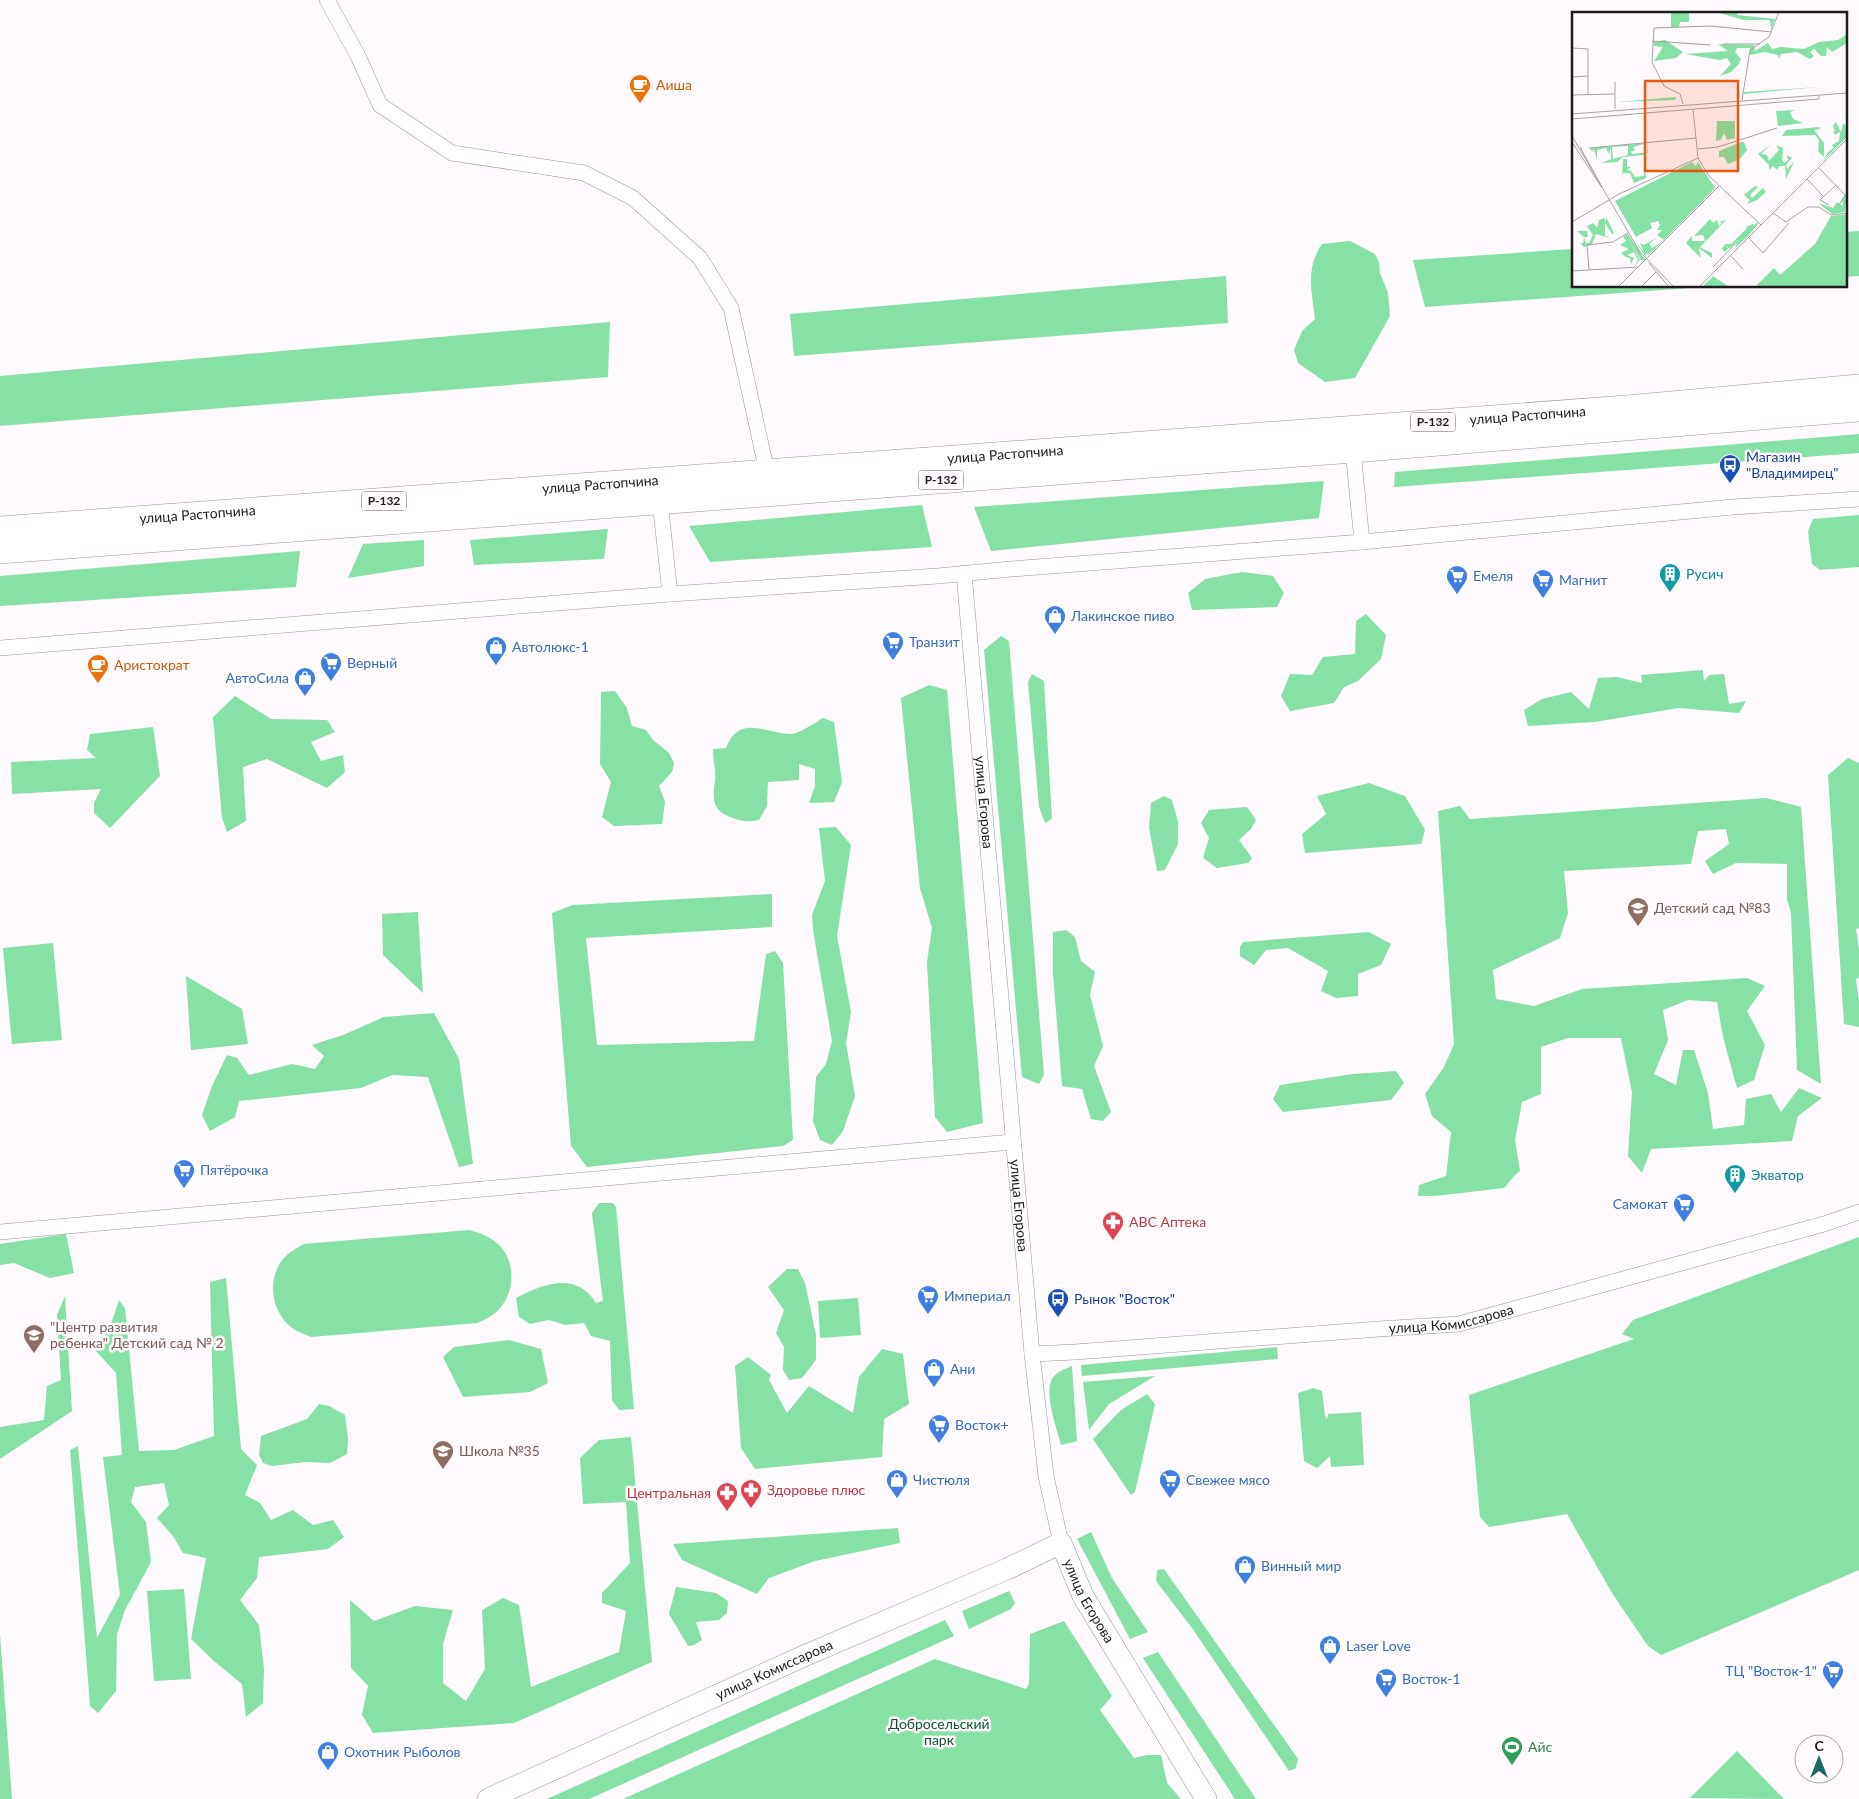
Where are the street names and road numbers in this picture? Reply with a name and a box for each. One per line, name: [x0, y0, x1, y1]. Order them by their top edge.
street label: улица Растопчина: [1469, 402, 1586, 428]
road number: Р-132: [1410, 412, 1456, 432]
street label: улица Растопчина: [946, 441, 1064, 467]
road number: Р-132: [918, 470, 964, 490]
street label: улица Растопчина: [542, 471, 659, 497]
road number: Р-132: [362, 492, 406, 511]
street label: улица Растопчина: [139, 501, 256, 527]
street label: улица Егорова: [972, 755, 997, 849]
street label: улица Егорова: [1007, 1159, 1032, 1253]
street label: улица Комиссарова: [1388, 1300, 1515, 1336]
street label: улица Егорова: [1060, 1556, 1118, 1646]
street label: улица Комиссарова: [713, 1636, 835, 1703]

